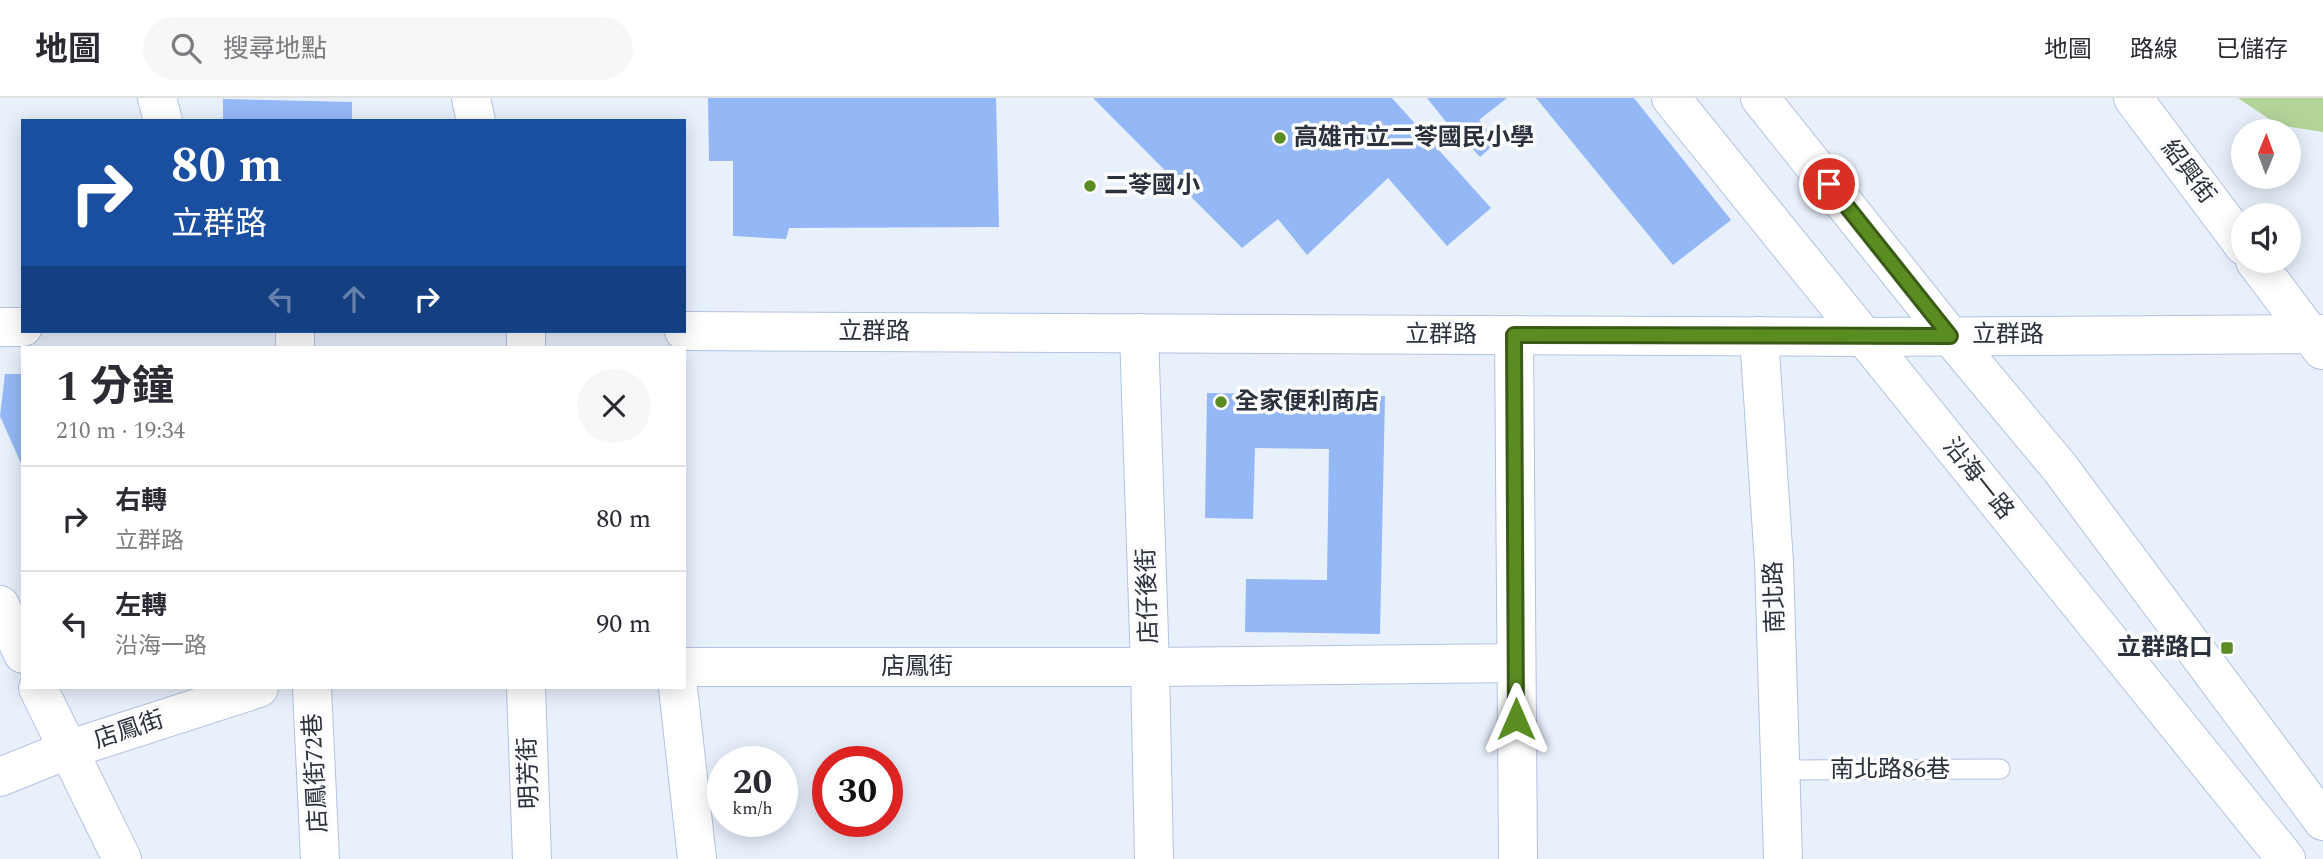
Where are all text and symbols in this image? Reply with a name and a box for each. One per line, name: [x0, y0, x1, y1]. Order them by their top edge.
search box: [143, 17, 633, 80]
text: 地圖: [35, 25, 101, 75]
icon: search: [167, 29, 205, 67]
text: 搜尋地點: [223, 29, 327, 69]
text: 地圖: [2044, 32, 2092, 68]
text: 路線: [2130, 32, 2178, 68]
text: 已儲存: [2216, 32, 2288, 68]
north arrow: [2231, 119, 2301, 189]
map controls: [2231, 119, 2301, 273]
place label: 高雄市立二苓國民小學: [1294, 120, 1534, 156]
text: 80 m: [171, 129, 282, 204]
marker: 高雄市立二苓國民小學: [1272, 130, 1288, 146]
street label: 紹興街: [2152, 132, 2224, 212]
icon: right: [56, 147, 147, 238]
pin: [1799, 154, 1859, 214]
icon: arrive: [1810, 165, 1848, 203]
place label: 二苓國小: [1104, 168, 1200, 204]
marker: 二苓國小: [1082, 178, 1098, 194]
text: 立群路: [171, 200, 267, 249]
button: sound: [2231, 203, 2301, 273]
icon: left: [262, 280, 300, 318]
icon: ahead: [335, 280, 373, 318]
icon: right: [408, 280, 446, 318]
street label: 立群路: [838, 314, 910, 350]
street label: 立群路: [1405, 317, 1477, 353]
street label: 立群路: [1972, 317, 2044, 353]
text: 1 分鐘: [56, 356, 174, 419]
button: close: [577, 369, 651, 443]
place label: 全家便利商店: [1235, 384, 1379, 420]
marker: 全家便利商店: [1213, 394, 1229, 410]
text: 210 m · 19:34: [56, 414, 185, 449]
street label: 沿海一路: [1934, 430, 2022, 528]
text: 右轉: [115, 481, 167, 521]
text: 80 m: [596, 499, 651, 539]
icon: right: [56, 500, 94, 538]
text: 立群路: [115, 524, 184, 559]
street label: 店仔後街: [1128, 547, 1168, 645]
street label: 南北路: [1756, 560, 1794, 634]
text: 左轉: [115, 586, 167, 626]
text: 90 m: [596, 604, 651, 644]
icon: left: [56, 605, 94, 643]
text: 沿海一路: [115, 629, 207, 664]
place label: 立群路口: [2117, 630, 2213, 666]
marker: 立群路口: [2219, 640, 2235, 656]
street label: 店鳳街: [881, 649, 953, 685]
position arrow: [1479, 682, 1553, 756]
street label: 店鳳街: [89, 702, 169, 758]
street label: 店鳳街72巷: [295, 712, 337, 834]
street label: 明芳街: [510, 736, 548, 810]
speed limit sign: 30: [812, 746, 903, 837]
street label: 南北路86巷: [1830, 752, 1950, 788]
text: 20: [733, 756, 772, 809]
text: km/h: [732, 795, 773, 822]

